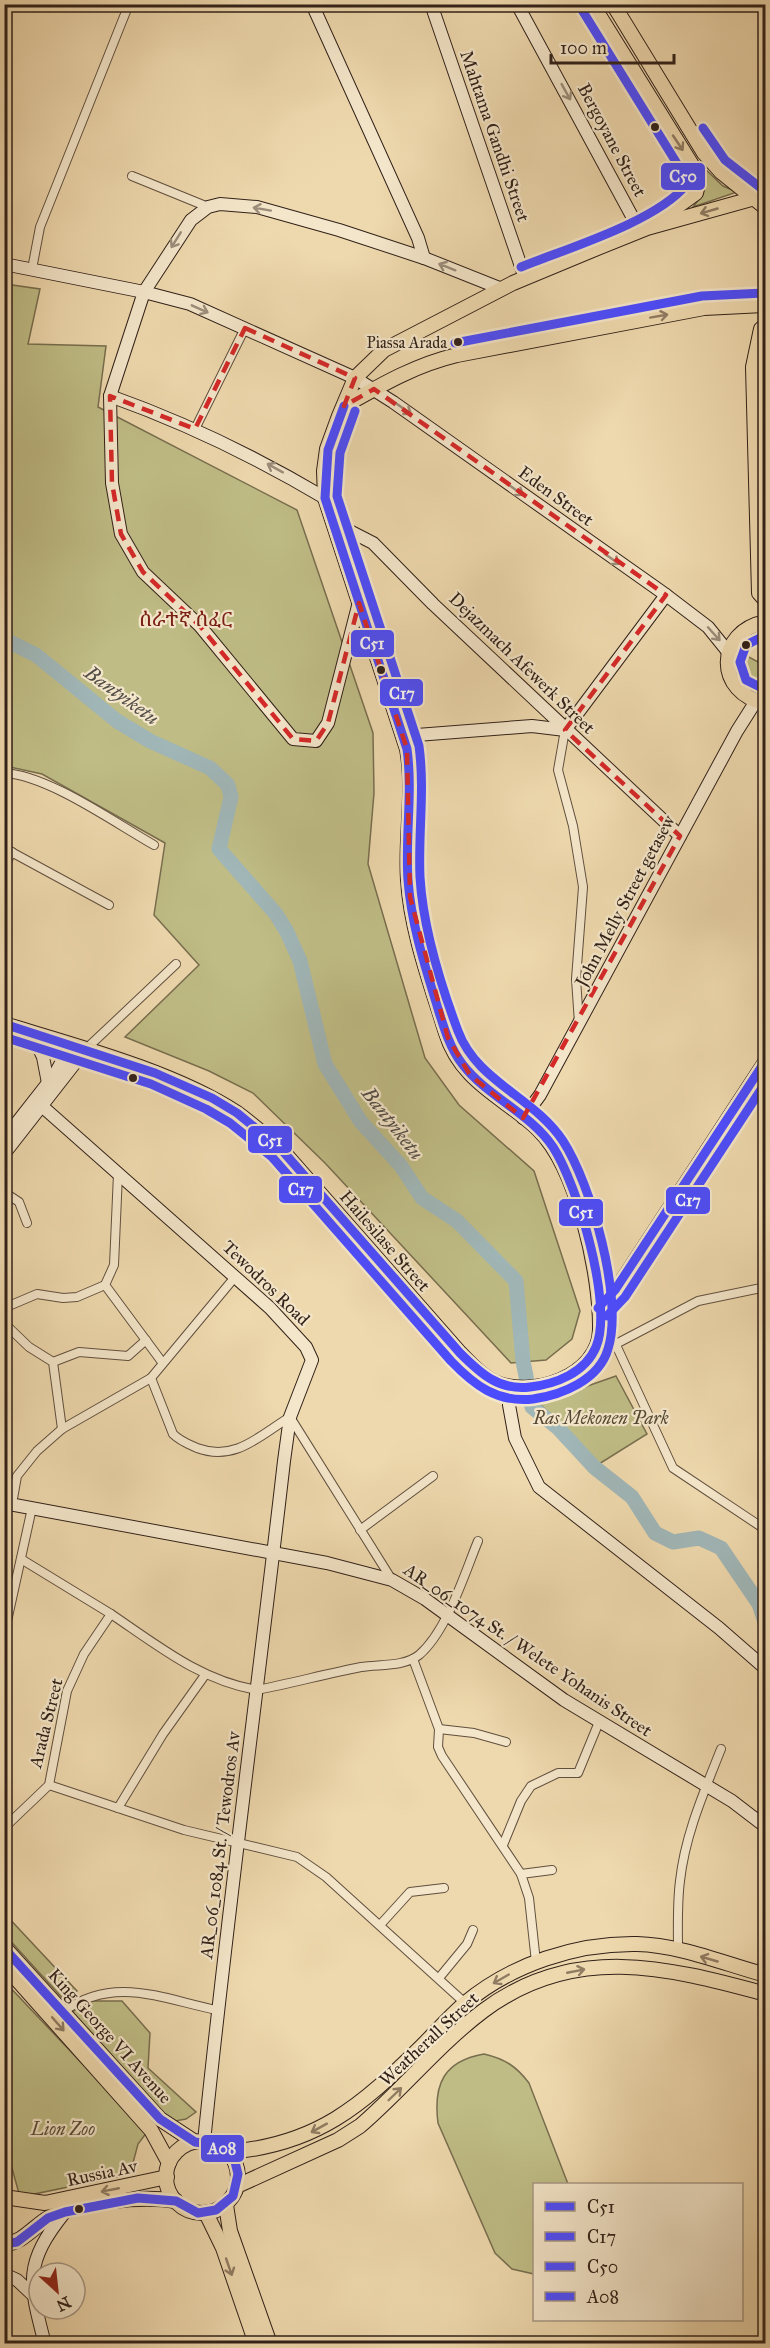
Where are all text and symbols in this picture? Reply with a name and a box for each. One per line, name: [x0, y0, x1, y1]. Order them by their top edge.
scale bar: [551, 27, 674, 65]
text: 100 m: [560, 37, 607, 59]
street label: Mahtama Gandhi Street: [455, 47, 535, 225]
street label: Bergoyane Street: [572, 79, 651, 202]
one-way arrow: [560, 83, 572, 100]
unlabelled marker: [649, 121, 661, 133]
one-way arrow: [672, 135, 685, 152]
line badge: C50: [660, 162, 706, 191]
text: C50: [669, 167, 697, 186]
one-way arrow: [252, 203, 272, 214]
one-way arrow: [700, 205, 719, 217]
one-way arrow: [170, 231, 182, 248]
one-way arrow: [439, 261, 457, 272]
one-way arrow: [191, 303, 209, 315]
one-way arrow: [649, 310, 668, 321]
place label: Piassa Arada: [366, 333, 447, 352]
marker: Piassa Arada: [452, 336, 464, 348]
one-way arrow: [395, 403, 411, 415]
street label: Eden Street: [514, 461, 598, 531]
one-way arrow: [266, 462, 284, 473]
one-way arrow: [507, 483, 523, 496]
one-way arrow: [604, 553, 620, 565]
street label: Dejazmach Afewerk Street: [444, 588, 600, 739]
district label: ሰራተኛ ሰፈር: [139, 607, 233, 631]
one-way arrow: [707, 627, 721, 642]
line badge: C51: [350, 629, 395, 658]
text: C51: [360, 634, 385, 653]
unlabelled marker: [740, 639, 752, 651]
water label: Bantyiketu: [79, 659, 164, 730]
unlabelled marker: [375, 664, 387, 676]
line badge: C17: [379, 678, 424, 707]
text: C17: [389, 684, 415, 703]
street label: John Melly Street getasew: [569, 811, 681, 993]
unlabelled marker: [127, 1072, 139, 1084]
water label: Bantyiketu: [356, 1081, 429, 1164]
line badge: C51: [247, 1125, 293, 1154]
text: C51: [258, 1131, 283, 1150]
line badge: C17: [278, 1175, 323, 1204]
text: C17: [288, 1180, 314, 1199]
street label: Hailesilase Street: [335, 1186, 435, 1297]
line badge: C17: [665, 1186, 711, 1215]
text: C17: [675, 1191, 701, 1210]
line badge: C51: [558, 1198, 604, 1227]
text: C51: [569, 1203, 594, 1222]
street label: Tewodros Road: [218, 1236, 314, 1330]
park label: Ras Mekonen Park: [532, 1407, 669, 1429]
street label: AR_06_1074 St. / Welete Yohanis Street: [399, 1558, 657, 1742]
street label: Arada Street: [24, 1675, 68, 1771]
street label: AR_06_1084 St. / Tewodros Av: [195, 1729, 245, 1961]
one-way arrow: [700, 1953, 719, 1965]
street label: King George VI Avenue: [43, 1964, 176, 2109]
one-way arrow: [566, 1965, 585, 1976]
one-way arrow: [493, 1974, 510, 1986]
street label: Weatherall Street: [375, 1987, 484, 2091]
one-way arrow: [51, 2016, 65, 2031]
one-way arrow: [388, 2087, 403, 2102]
park label: Lion Zoo: [30, 2118, 95, 2140]
one-way arrow: [310, 2123, 327, 2135]
line badge: A08: [200, 2134, 245, 2163]
text: A08: [207, 2139, 236, 2158]
street label: Russia Av: [65, 2155, 141, 2191]
legend: [533, 2183, 743, 2321]
one-way arrow: [100, 2185, 120, 2196]
text: C51: [587, 2196, 615, 2218]
unlabelled marker: [73, 2203, 85, 2215]
text: C17: [587, 2226, 616, 2248]
text: C50: [587, 2256, 618, 2278]
one-way arrow: [224, 2257, 235, 2276]
north arrow: [27, 2261, 87, 2321]
text: A08: [586, 2286, 619, 2308]
text: N: [53, 2292, 74, 2316]

